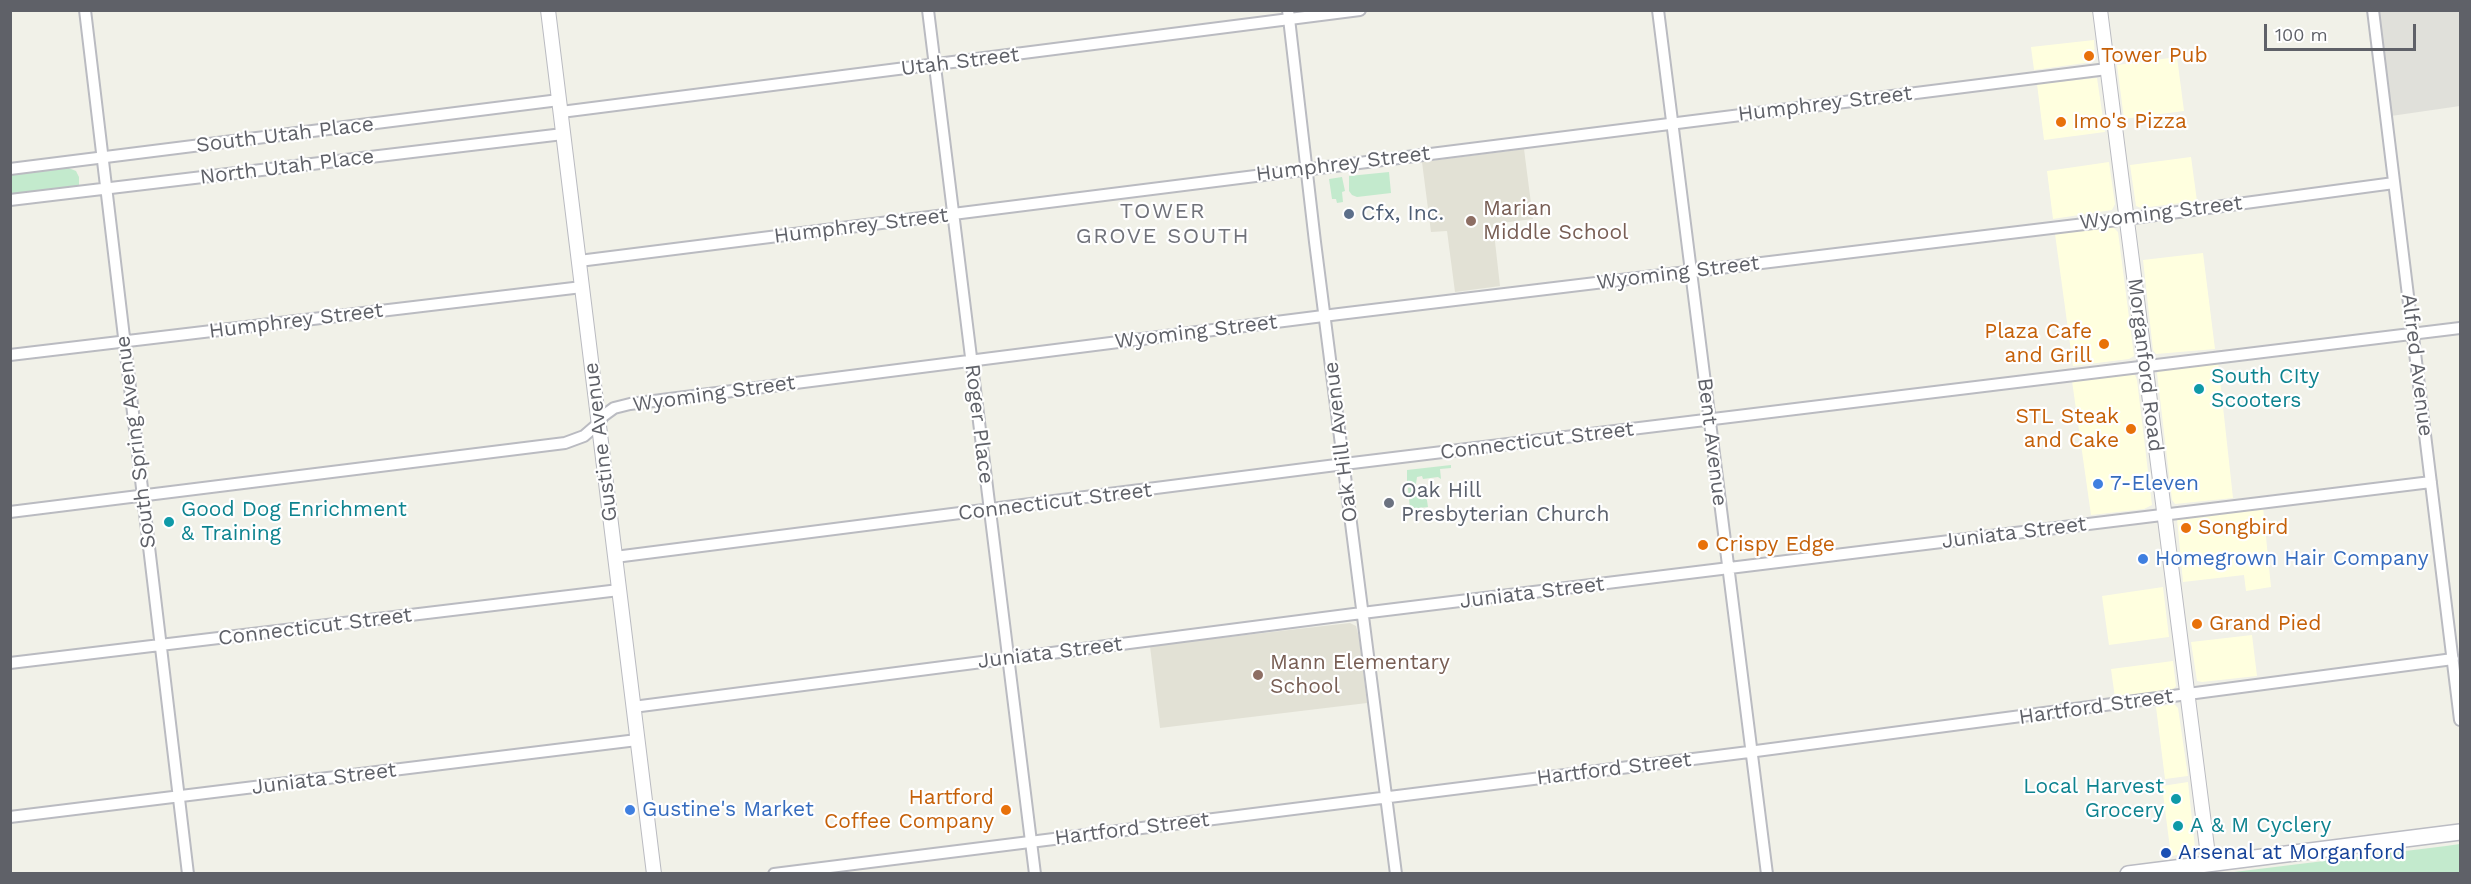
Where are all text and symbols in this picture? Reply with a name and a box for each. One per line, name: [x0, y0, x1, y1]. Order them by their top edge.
scale bar: [2267, 12, 2418, 50]
text: 100 m: [2275, 24, 2328, 45]
street label: Utah Street: [899, 42, 1021, 82]
place label: Tower Pub: [2101, 43, 2208, 69]
marker: Tower Pub: [2082, 49, 2096, 63]
street label: Humphrey Street: [1736, 81, 1914, 127]
place label: Imo's Pizza: [2073, 109, 2187, 135]
street label: South Utah Place: [195, 112, 375, 158]
marker: Imo's Pizza: [2054, 115, 2068, 129]
street label: Humphrey Street: [1254, 141, 1432, 187]
street label: North Utah Place: [198, 144, 376, 190]
street label: Wyoming Street: [2078, 191, 2244, 235]
place label: Marian Middle School: [1483, 196, 1628, 246]
district label: TOWER GROVE SOUTH: [1076, 199, 1250, 250]
place label: Cfx, Inc.: [1361, 201, 1444, 227]
street label: Humphrey Street: [772, 203, 950, 249]
marker: Cfx, Inc.: [1342, 207, 1356, 221]
marker: Marian Middle School: [1464, 214, 1478, 228]
street label: Wyoming Street: [1595, 251, 1761, 295]
street label: Morganford Road: [2122, 277, 2168, 453]
street label: Alfred Avenue: [2396, 292, 2438, 438]
street label: Humphrey Street: [207, 298, 385, 344]
street label: Wyoming Street: [1113, 310, 1279, 354]
place label: Plaza Cafe and Grill: [1984, 319, 2092, 369]
street label: South Spring Avenue: [110, 334, 162, 550]
marker: Plaza Cafe and Grill: [2097, 337, 2111, 351]
street label: Oak Hill Avenue: [1319, 360, 1363, 524]
street label: Gustine Avenue: [579, 361, 623, 523]
street label: Roger Place: [959, 363, 999, 485]
place label: South CIty Scooters: [2211, 364, 2319, 414]
street label: Wyoming Street: [631, 370, 797, 418]
street label: Bent Avenue: [1692, 376, 1732, 508]
marker: South CIty Scooters: [2192, 382, 2206, 396]
place label: STL Steak and Cake: [2016, 404, 2119, 454]
street label: Connecticut Street: [1439, 417, 1635, 465]
marker: STL Steak and Cake: [2124, 422, 2138, 436]
place label: 7-Eleven: [2110, 471, 2199, 497]
marker: 7-Eleven: [2091, 477, 2105, 491]
street label: Connecticut Street: [957, 478, 1153, 526]
place label: Oak Hill Presbyterian Church: [1401, 478, 1609, 528]
marker: Oak Hill Presbyterian Church: [1382, 496, 1396, 510]
place label: Good Dog Enrichment & Training: [181, 497, 407, 547]
street label: Juniata Street: [1940, 512, 2088, 554]
marker: Good Dog Enrichment & Training: [162, 515, 176, 529]
place label: Songbird: [2198, 515, 2288, 541]
marker: Songbird: [2179, 521, 2193, 535]
place label: Crispy Edge: [1715, 532, 1835, 558]
marker: Crispy Edge: [1696, 538, 1710, 552]
place label: Homegrown Hair Company: [2155, 546, 2428, 572]
marker: Homegrown Hair Company: [2136, 552, 2150, 566]
street label: Juniata Street: [1458, 572, 1606, 614]
street label: Connecticut Street: [217, 603, 413, 651]
place label: Grand Pied: [2209, 611, 2321, 637]
marker: Grand Pied: [2190, 617, 2204, 631]
street label: Juniata Street: [976, 632, 1124, 674]
place label: Mann Elementary School: [1270, 650, 1450, 700]
marker: Mann Elementary School: [1251, 668, 1265, 682]
street label: Hartford Street: [2017, 684, 2175, 730]
street label: Hartford Street: [1535, 747, 1693, 791]
street label: Juniata Street: [250, 758, 398, 800]
place label: Local Harvest Grocery: [2023, 774, 2164, 824]
place label: Hartford Coffee Company: [824, 785, 994, 835]
marker: Local Harvest Grocery: [2169, 792, 2183, 806]
place label: Gustine's Market: [642, 797, 814, 823]
marker: Gustine's Market: [623, 803, 637, 817]
marker: Hartford Coffee Company: [999, 803, 1013, 817]
street label: Hartford Street: [1053, 807, 1211, 851]
place label: A & M Cyclery: [2190, 813, 2331, 839]
marker: A & M Cyclery: [2171, 819, 2185, 833]
place label: Arsenal at Morganford: [2178, 840, 2405, 866]
marker: Arsenal at Morganford: [2159, 846, 2173, 860]

